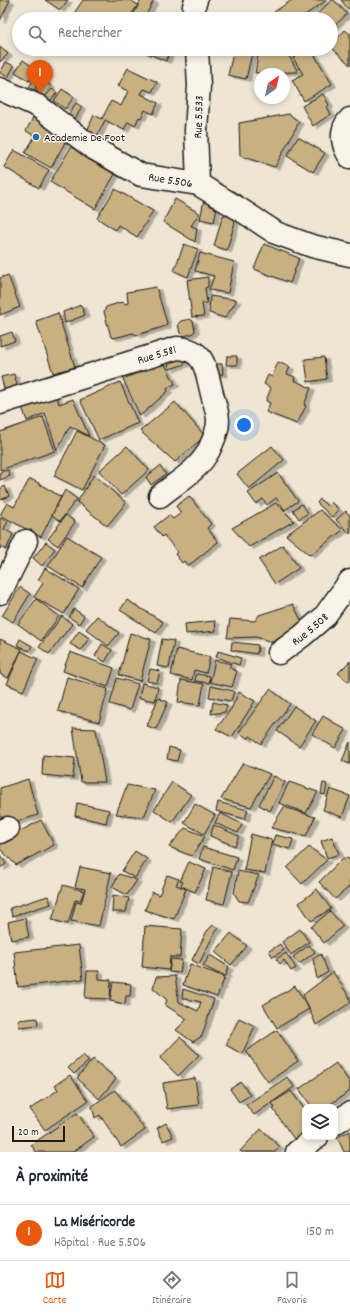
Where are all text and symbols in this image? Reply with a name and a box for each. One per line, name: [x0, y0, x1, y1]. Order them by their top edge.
search box: [12, 12, 338, 56]
icon: search: [26, 23, 48, 45]
text: Rechercher: [58, 23, 122, 45]
pin: 1: [27, 60, 53, 93]
north arrow: [254, 68, 290, 104]
street label: Rue 5.533: [190, 95, 209, 139]
place label: Academie De Foot: [44, 130, 126, 147]
marker: Academie De Foot: [31, 132, 41, 142]
street label: Rue 5.506: [147, 169, 194, 193]
street label: Rue 5.581: [136, 342, 179, 370]
your location: [234, 415, 254, 435]
street label: Rue 5.508: [289, 610, 334, 651]
map controls: [302, 1104, 338, 1140]
button: layers: [302, 1104, 338, 1140]
scale bar: [12, 1124, 65, 1143]
text: 20 m: [18, 1125, 39, 1141]
text: À proximité: [16, 1166, 88, 1190]
text: La Miséricorde: [54, 1212, 135, 1234]
text: 1: [28, 1223, 30, 1242]
text: 150 m: [306, 1223, 334, 1242]
text: Hôpital · Rue 5.506: [54, 1234, 146, 1253]
tab: Carte: [43, 1269, 66, 1309]
tab: Itinéraire: [152, 1269, 191, 1309]
tab: Favoris: [277, 1269, 307, 1309]

